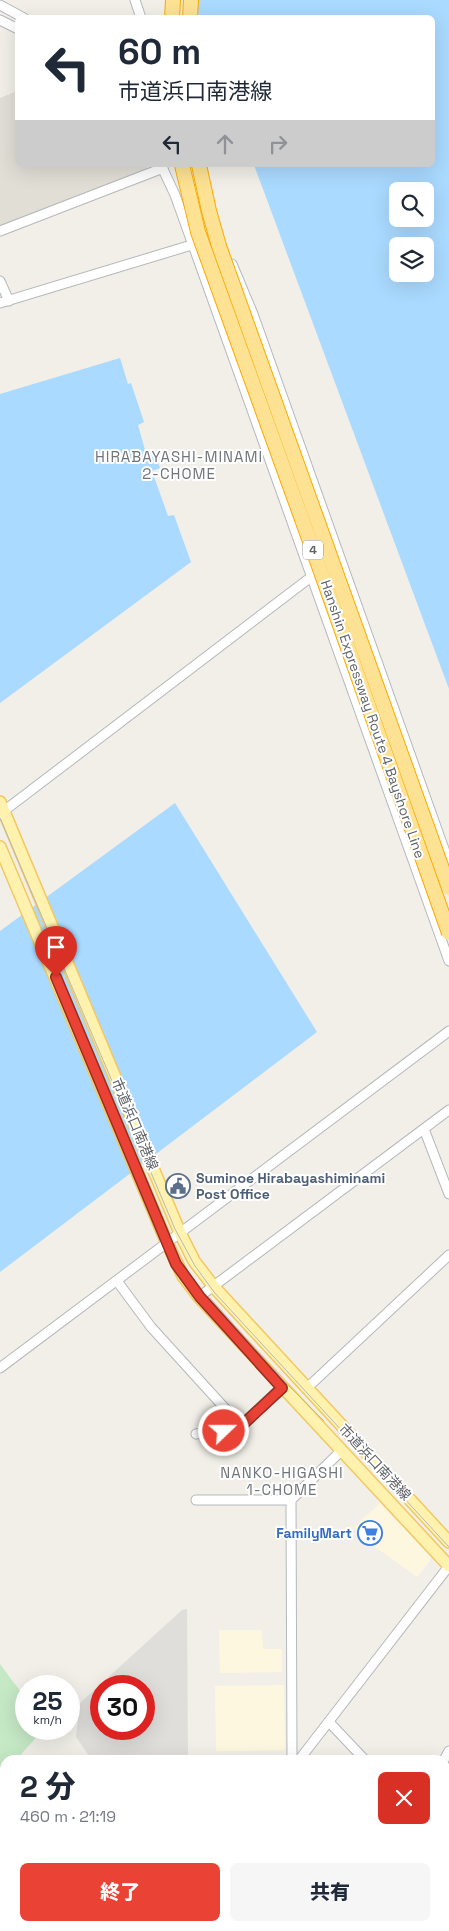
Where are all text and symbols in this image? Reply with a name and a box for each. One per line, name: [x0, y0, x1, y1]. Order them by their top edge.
text: 60 m: [118, 30, 201, 74]
icon: left: [35, 35, 100, 100]
text: 市道浜口南港線: [118, 77, 272, 105]
icon: left: [158, 130, 186, 158]
icon: ahead: [211, 130, 239, 158]
icon: right: [264, 130, 292, 158]
map controls: [389, 182, 434, 282]
button: search: [389, 182, 434, 227]
button: layers: [389, 237, 434, 282]
district label: HIRABAYASHI-MINAMI 2-CHOME: [95, 447, 263, 483]
road number: 4: [303, 540, 323, 560]
street label: Hanshin Expressway Route 4 Bayshore Line: [317, 577, 429, 861]
pin: [35, 926, 77, 977]
icon: arrive: [42, 933, 70, 961]
street label: 市道浜口南港線: [108, 1075, 162, 1173]
place label: Suminoe Hirabayashiminami Post Office: [196, 1169, 385, 1203]
public building icon: Suminoe Hirabayashiminami Post Office: [165, 1173, 191, 1199]
position arrow: [197, 1404, 249, 1456]
street label: 市道浜口南港線: [335, 1420, 415, 1504]
district label: NANKO-HIGASHI 1-CHOME: [220, 1463, 344, 1499]
supermarket icon: FamilyMart: [357, 1520, 383, 1546]
place label: FamilyMart: [276, 1524, 352, 1542]
speed limit sign: 30: [90, 1675, 155, 1740]
text: 25: [33, 1685, 62, 1717]
text: km/h: [33, 1712, 62, 1728]
text: 2 分: [20, 1767, 75, 1806]
button: close: [378, 1772, 430, 1824]
text: 460 m · 21:19: [20, 1806, 116, 1827]
button: 終了: [20, 1863, 220, 1921]
button: 共有: [230, 1863, 430, 1921]

